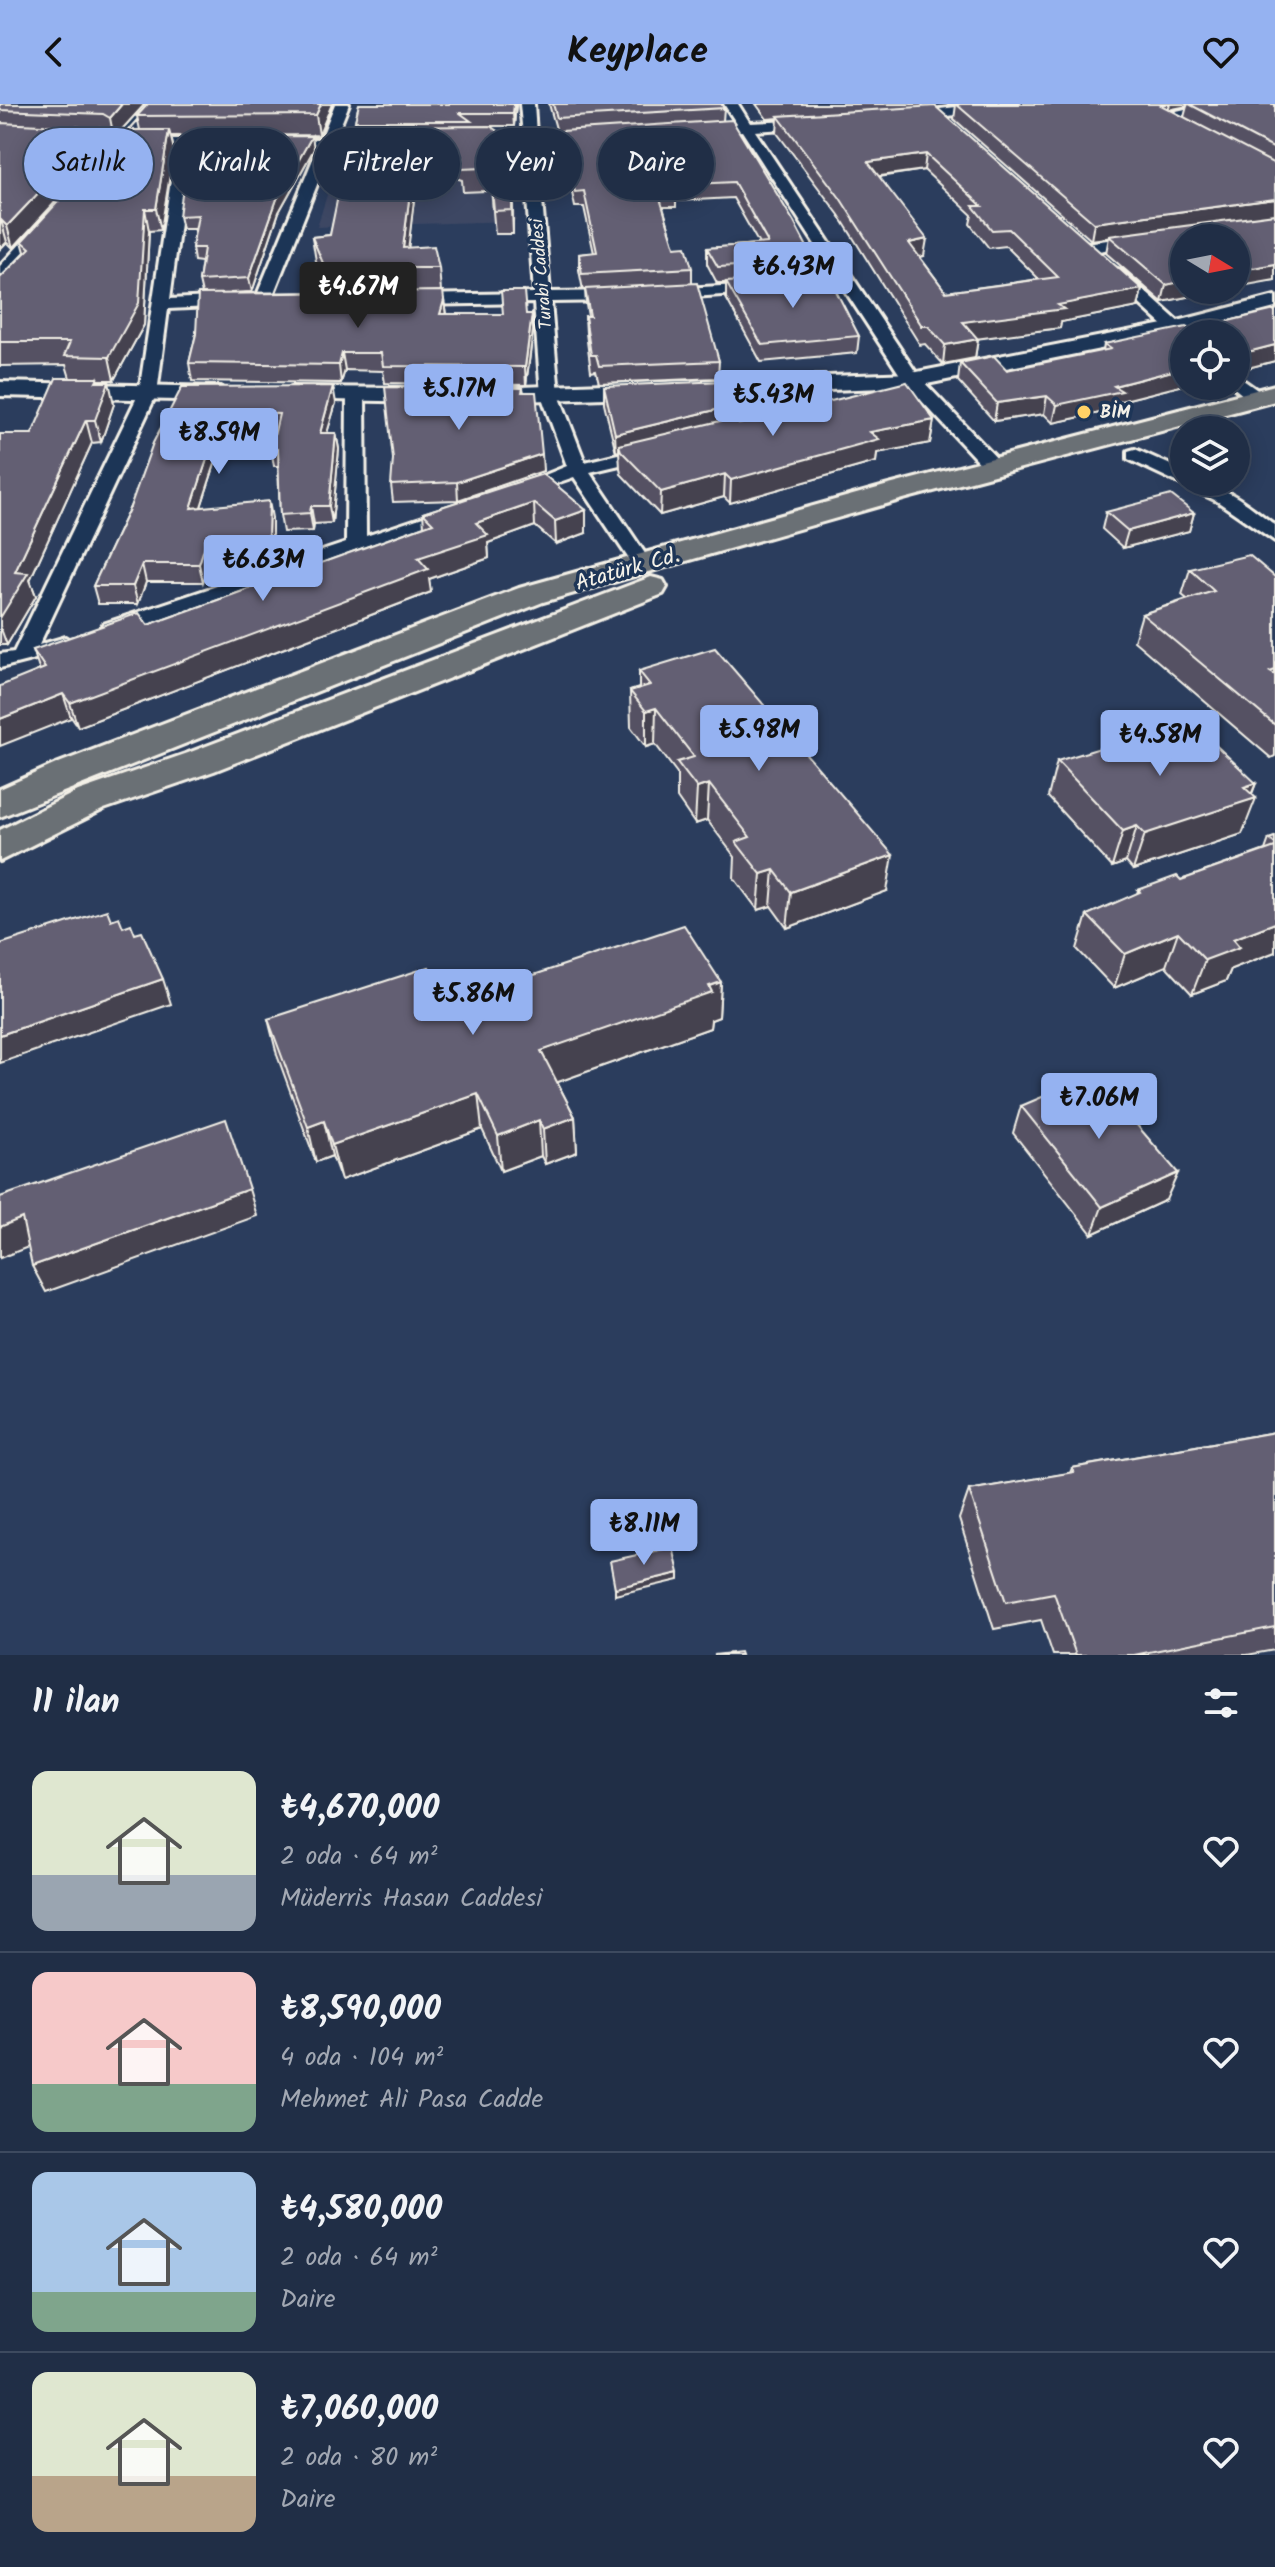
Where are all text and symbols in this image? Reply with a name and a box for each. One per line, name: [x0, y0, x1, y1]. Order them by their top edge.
text: Keyplace: [567, 24, 708, 81]
icon: back: [32, 30, 76, 74]
icon: heart: [1199, 30, 1243, 74]
chip: Satılık: [24, 128, 153, 200]
chip: Kiralık: [169, 128, 298, 200]
chip: Filtreler: [314, 128, 460, 200]
chip: Yeni: [476, 128, 582, 200]
chip: Daire: [598, 128, 714, 200]
street label: Turabi Caddesi: [523, 217, 562, 330]
north arrow: [1170, 224, 1250, 304]
map controls: [1170, 224, 1250, 496]
pin: ₺6.43M: [728, 242, 858, 310]
text: ₺6.43M: [752, 247, 834, 289]
pin: ₺4.67M: [293, 262, 423, 330]
text: ₺4.67M: [318, 267, 398, 309]
button: locate: [1170, 320, 1250, 400]
pin: ₺5.17M: [394, 364, 524, 432]
text: ₺5.17M: [422, 369, 496, 411]
pin: ₺5.43M: [708, 370, 838, 438]
text: ₺5.43M: [732, 375, 814, 417]
place label: BİM: [1100, 399, 1131, 428]
marker: BİM: [1075, 403, 1093, 421]
pin: ₺8.59M: [154, 408, 284, 476]
text: ₺8.59M: [178, 413, 260, 455]
button: layers: [1170, 416, 1250, 496]
pin: ₺6.63M: [198, 535, 328, 603]
street label: Atatürk Cd.: [571, 539, 684, 602]
text: ₺6.63M: [222, 540, 304, 582]
pin: ₺5.98M: [694, 705, 824, 773]
text: ₺5.98M: [718, 710, 800, 752]
pin: ₺4.58M: [1095, 710, 1225, 778]
text: ₺4.58M: [1119, 715, 1201, 757]
pin: ₺5.86M: [408, 969, 538, 1037]
text: ₺5.86M: [432, 974, 514, 1016]
pin: ₺7.06M: [1034, 1073, 1164, 1141]
text: ₺7.06M: [1059, 1078, 1139, 1120]
pin: ₺8.11M: [579, 1499, 709, 1567]
text: ₺8.11M: [608, 1504, 680, 1546]
text: 11 ilan: [32, 1676, 120, 1730]
icon: filters: [1199, 1681, 1243, 1725]
text: ₺4,670,000: [280, 1782, 439, 1836]
icon: home: [96, 1803, 192, 1899]
icon: heart: [1199, 1829, 1243, 1873]
text: 2 oda · 64 m²: [280, 1836, 437, 1878]
text: Müderris Hasan Caddesi: [280, 1878, 542, 1920]
text: ₺8,590,000: [280, 1983, 441, 2037]
icon: home: [96, 2004, 192, 2100]
icon: heart: [1199, 2030, 1243, 2074]
text: 4 oda · 104 m²: [280, 2037, 443, 2079]
text: Mehmet Ali Pasa Cadde: [280, 2079, 543, 2121]
text: ₺4,580,000: [280, 2183, 442, 2237]
icon: home: [96, 2204, 192, 2300]
icon: heart: [1199, 2230, 1243, 2274]
text: 2 oda · 64 m²: [280, 2237, 437, 2279]
text: Daire: [280, 2279, 335, 2321]
text: ₺7,060,000: [280, 2383, 438, 2437]
icon: home: [96, 2404, 192, 2500]
icon: heart: [1199, 2430, 1243, 2474]
text: 2 oda · 80 m²: [280, 2437, 437, 2479]
text: Daire: [280, 2479, 335, 2521]

